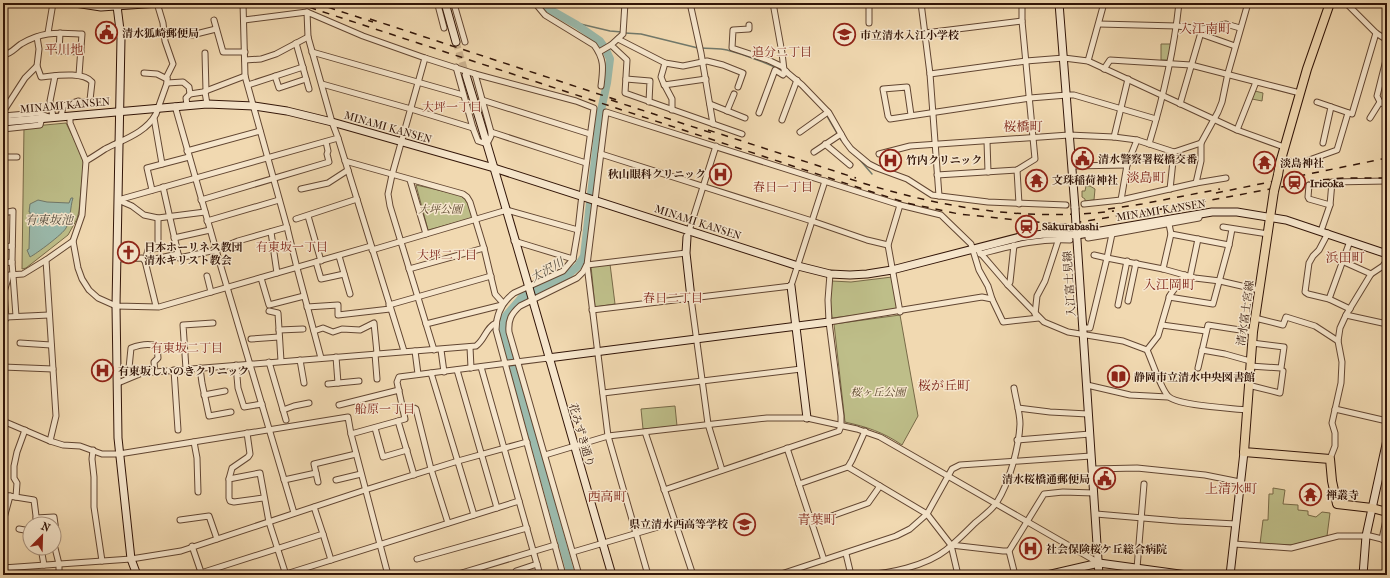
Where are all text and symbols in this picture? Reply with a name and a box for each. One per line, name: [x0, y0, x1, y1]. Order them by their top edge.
public building icon: 清水狐崎郵便局: [93, 20, 119, 46]
district label: 入江南町: [1179, 21, 1231, 36]
school or university icon: 市立清水入江小学校: [831, 22, 857, 48]
place label: 清水狐崎郵便局: [122, 27, 199, 40]
place label: 市立清水入江小学校: [860, 29, 959, 42]
district label: 平川地: [44, 42, 84, 57]
district label: 追分二丁目: [752, 45, 812, 59]
street label: MINAMI KANSEN: [19, 95, 111, 116]
district label: 大坪一丁目: [422, 100, 482, 114]
street label: MINAMI KANSEN: [343, 109, 434, 146]
district label: 桜橋町: [1003, 119, 1043, 134]
public building icon: 清水警察署桜橋交番: [1070, 146, 1096, 172]
hospital icon: 竹内クリニック: [877, 147, 903, 173]
temple icon: 淡島神社: [1252, 150, 1278, 176]
place label: 清水警察署桜橋交番: [1098, 153, 1198, 166]
place label: 竹内クリニック: [906, 154, 982, 167]
place label: 淡島神社: [1280, 157, 1324, 170]
hospital icon: 秋山眼科クリニック: [708, 161, 734, 187]
temple icon: 文珠稲荷神社: [1024, 167, 1050, 193]
place label: 秋山眼科クリニック: [608, 168, 706, 181]
district label: 淡島町: [1126, 170, 1166, 185]
station icon: Irieoka: [1282, 170, 1308, 196]
place label: 文珠稲荷神社: [1052, 174, 1118, 187]
place label: Irieoka: [1310, 177, 1345, 190]
district label: 春日一丁目: [753, 180, 813, 194]
street label: MINAMI KANSEN: [1115, 197, 1207, 224]
street label: MINAMI KANSEN: [653, 202, 744, 243]
park label: 大坪公園: [418, 203, 464, 216]
water label: 有東坂池: [25, 213, 75, 227]
station icon: Sakurabashi: [1014, 213, 1040, 239]
place label: Sakurabashi: [1042, 220, 1099, 233]
church icon: 日本ホーリネス教団 清水キリスト教会: [116, 240, 142, 266]
district label: 有東坂一丁目: [256, 240, 328, 254]
place label: 日本ホーリネス教団 清水キリスト教会: [144, 241, 243, 267]
district label: 大坪二丁目: [417, 248, 477, 262]
district label: 浜田町: [1325, 250, 1365, 265]
street label: 入江富士見線: [1061, 251, 1078, 317]
water label: 大沢川: [528, 254, 568, 285]
district label: 入江岡町: [1143, 277, 1195, 292]
street label: 清水富士宮線: [1234, 279, 1257, 347]
district label: 春日二丁目: [643, 291, 703, 305]
district label: 有東坂二丁目: [151, 341, 223, 355]
hospital icon: 有東坂しいのきクリニック: [89, 358, 115, 384]
library icon: 静岡市立清水中央図書館: [1105, 364, 1131, 390]
place label: 有東坂しいのきクリニック: [118, 365, 249, 378]
place label: 静岡市立清水中央図書館: [1134, 371, 1255, 384]
district label: 桜が丘町: [918, 378, 970, 393]
park label: 桜ヶ丘公園: [851, 386, 907, 399]
district label: 船原一丁目: [355, 402, 415, 416]
street label: 花みずき通り: [566, 402, 597, 469]
public building icon: 清水桜橋通郵便局: [1092, 466, 1118, 492]
place label: 清水桜橋通郵便局: [1002, 473, 1090, 486]
district label: 上清水町: [1205, 481, 1257, 496]
temple icon: 禅叢寺: [1297, 482, 1323, 508]
district label: 西高町: [587, 489, 627, 504]
place label: 禅叢寺: [1326, 489, 1359, 502]
school or university icon: 県立清水西高等学校: [731, 511, 757, 537]
district label: 青葉町: [797, 512, 837, 527]
north arrow: [22, 516, 62, 556]
place label: 県立清水西高等学校: [629, 518, 728, 531]
text: N: [39, 520, 53, 535]
hospital icon: 社会保険桜ケ丘総合病院: [1017, 536, 1043, 562]
place label: 社会保険桜ケ丘総合病院: [1046, 543, 1167, 556]

